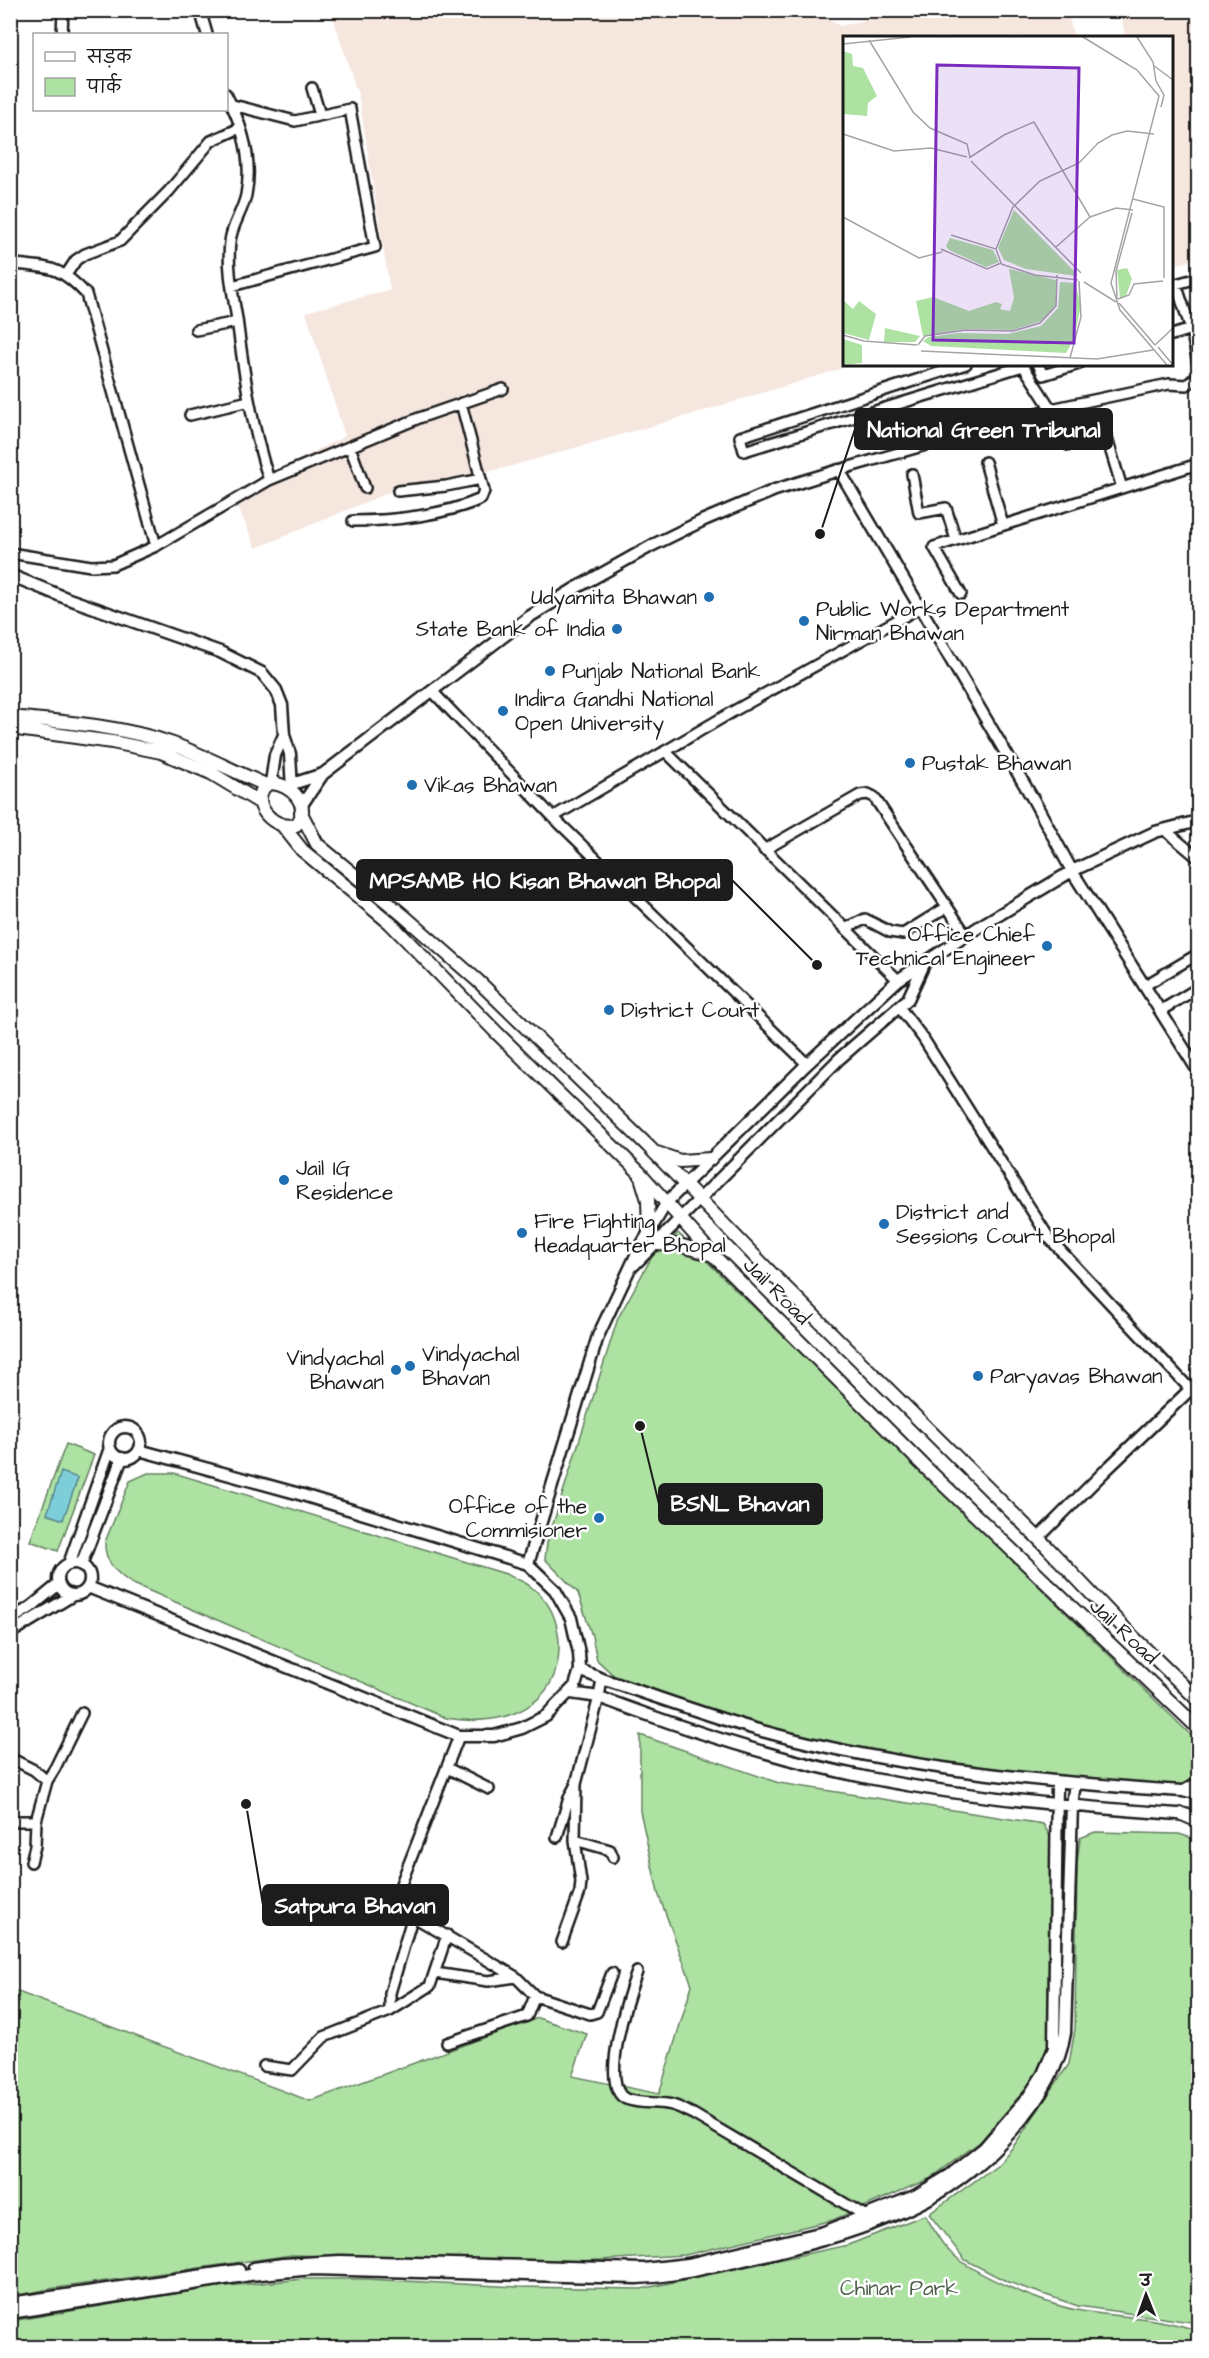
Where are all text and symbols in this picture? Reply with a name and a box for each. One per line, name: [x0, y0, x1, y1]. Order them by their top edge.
legend: [33, 33, 228, 111]
inset map: [843, 36, 1173, 366]
text: सड़क: [86, 45, 132, 70]
text: पार्क: [86, 73, 122, 100]
callout: National Green Tribunal: [855, 409, 1112, 449]
text: National Green Tribunal: [867, 415, 1101, 446]
place label: Udyamita Bhawan: [531, 583, 697, 614]
marker: Udyamita Bhawan: [702, 590, 716, 604]
place label: Public Works Department Nirman Bhawan: [816, 595, 1070, 648]
marker: Public Works Department Nirman Bhawan: [797, 614, 811, 628]
place label: State Bank of India: [416, 615, 605, 644]
marker: State Bank of India: [610, 622, 624, 636]
place label: Punjab National Bank: [562, 657, 761, 686]
marker: Punjab National Bank: [543, 664, 557, 678]
place label: Indira Gandhi National Open University: [515, 685, 714, 740]
marker: Indira Gandhi National Open University: [496, 704, 510, 718]
place label: Pustak Bhawan: [922, 749, 1071, 778]
marker: Pustak Bhawan: [903, 756, 917, 770]
place label: Vikas Bhawan: [424, 771, 557, 800]
marker: Vikas Bhawan: [405, 778, 419, 792]
callout: MPSAMB HO Kisan Bhawan Bhopal: [357, 860, 732, 900]
text: MPSAMB HO Kisan Bhawan Bhopal: [370, 866, 721, 897]
place label: Office Chief Technical Engineer: [856, 920, 1036, 975]
marker: Office Chief Technical Engineer: [1040, 939, 1054, 953]
place label: District Court: [621, 996, 760, 1025]
marker: District Court: [602, 1003, 616, 1017]
place label: Jail IG Residence: [296, 1154, 393, 1207]
marker: Jail IG Residence: [277, 1173, 291, 1187]
place label: District and Sessions Court Bhopal: [896, 1198, 1115, 1252]
place label: Fire Fighting Headquarter Bhopal: [534, 1207, 726, 1261]
marker: District and Sessions Court Bhopal: [877, 1217, 891, 1231]
marker: Fire Fighting Headquarter Bhopal: [515, 1226, 529, 1240]
street label: Jail Road: [736, 1251, 817, 1332]
place label: Vindyachal Bhavan: [422, 1340, 520, 1393]
place label: Vindyachal Bhawan: [287, 1344, 384, 1397]
marker: Vindyachal Bhavan: [403, 1359, 417, 1373]
place label: Paryavas Bhawan: [990, 1362, 1163, 1393]
marker: Vindyachal Bhawan: [389, 1363, 403, 1377]
marker: Paryavas Bhawan: [971, 1369, 985, 1383]
callout: BSNL Bhavan: [659, 1484, 822, 1524]
text: BSNL Bhavan: [671, 1489, 809, 1520]
place label: Office of the Commisioner: [449, 1492, 587, 1545]
marker: Office of the Commisioner: [592, 1511, 606, 1525]
street label: Jail Road: [1083, 1592, 1165, 1671]
callout: Satpura Bhavan: [263, 1885, 448, 1925]
text: Satpura Bhavan: [273, 1891, 436, 1922]
north arrow: [1116, 2265, 1176, 2325]
text: उ: [1138, 2270, 1153, 2292]
park label: Chinar Park: [840, 2274, 958, 2303]

